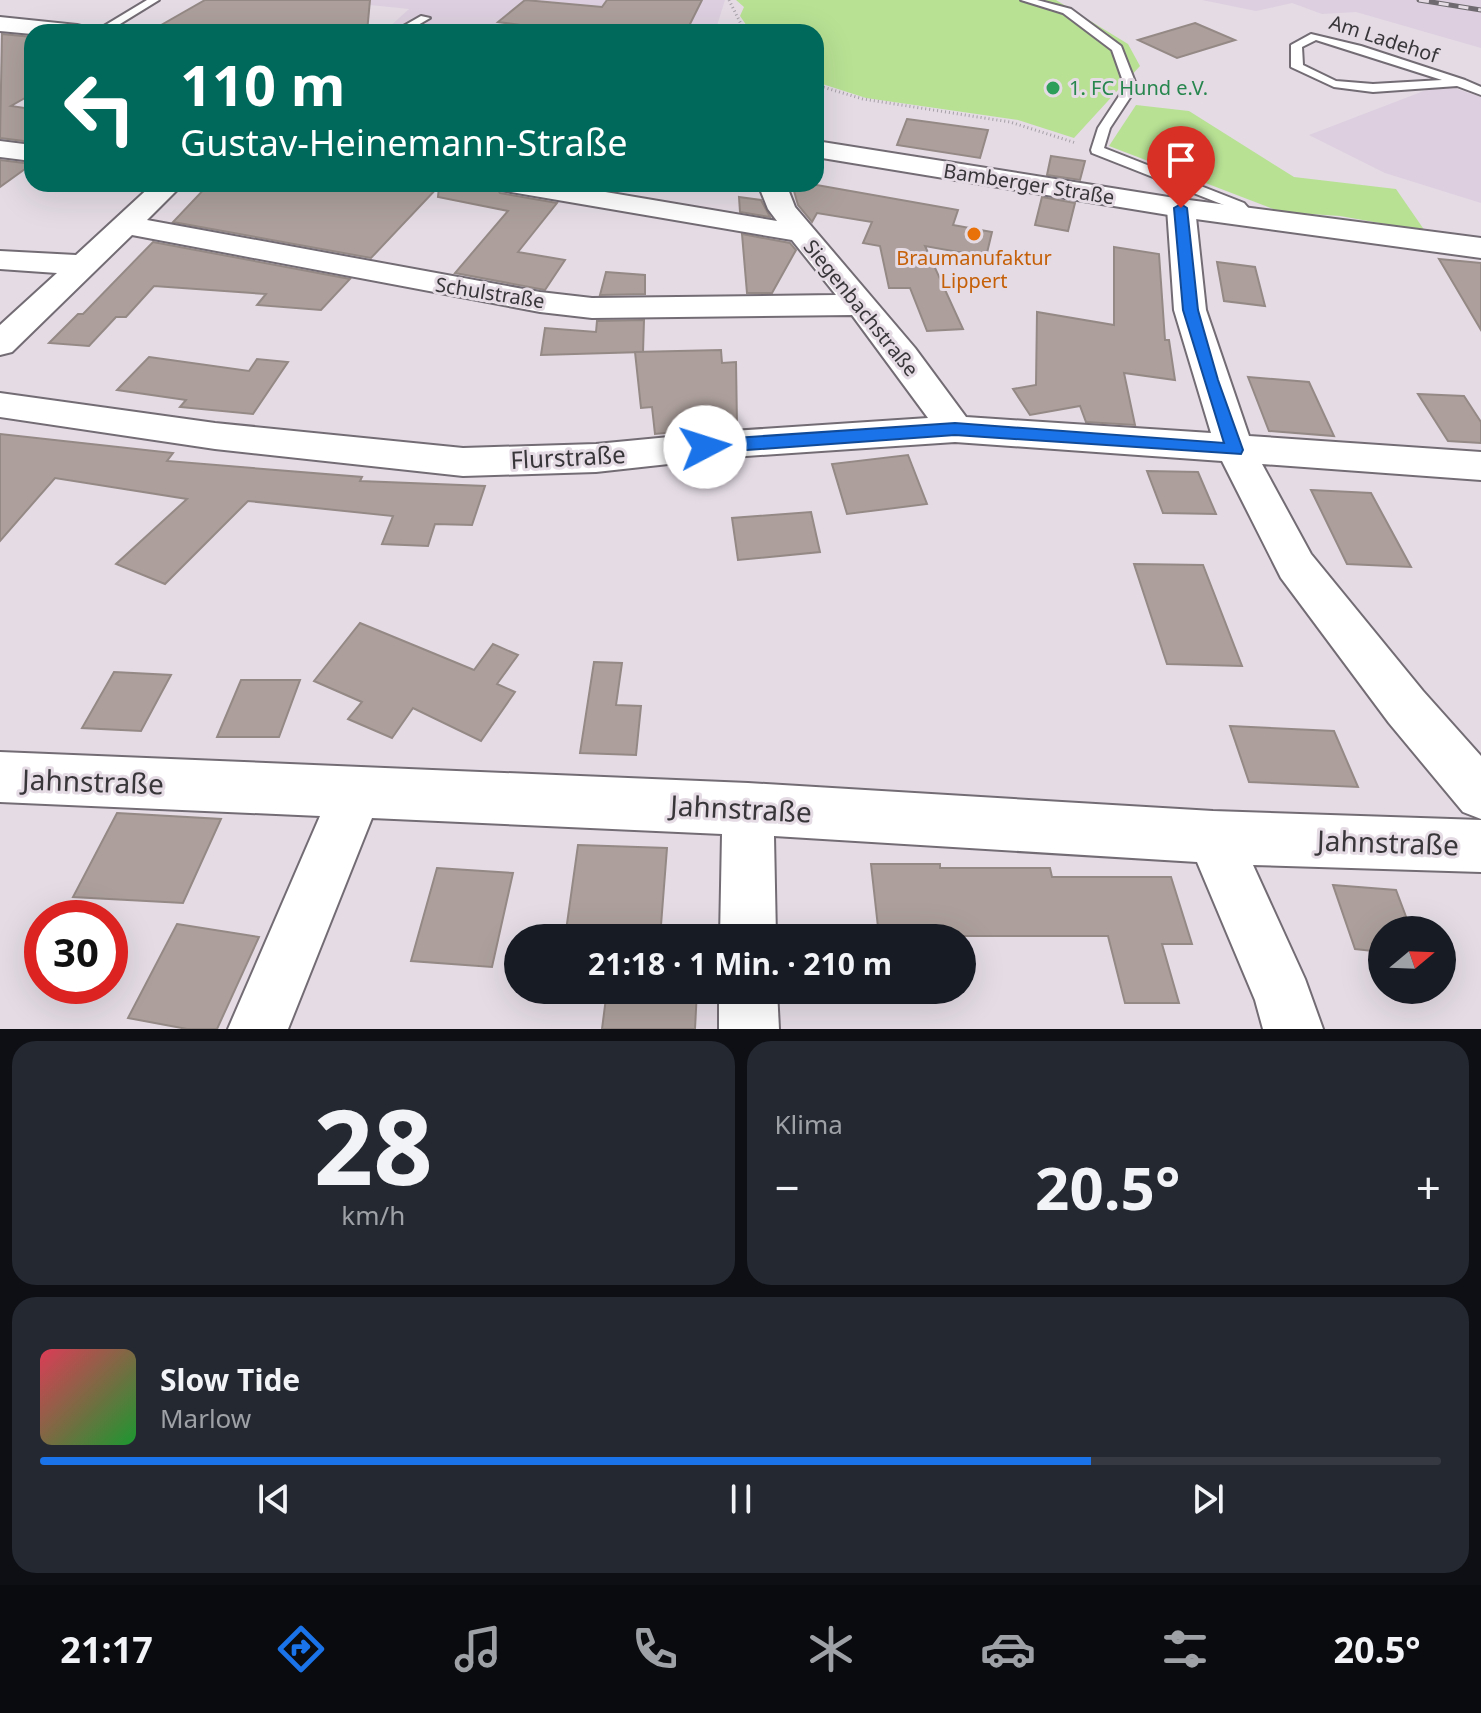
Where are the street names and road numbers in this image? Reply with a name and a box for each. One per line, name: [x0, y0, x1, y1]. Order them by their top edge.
street label: Am Ladehof: [1326, 8, 1443, 69]
street label: Bamberger Straße: [942, 157, 1117, 210]
street label: Siegenbachstraße: [798, 234, 925, 382]
street label: Schulstraße: [434, 271, 547, 314]
street label: Flurstraße: [510, 437, 626, 476]
street label: Jahnstraße: [19, 759, 164, 802]
street label: Jahnstraße: [666, 785, 813, 831]
street label: Jahnstraße: [1314, 820, 1459, 863]

